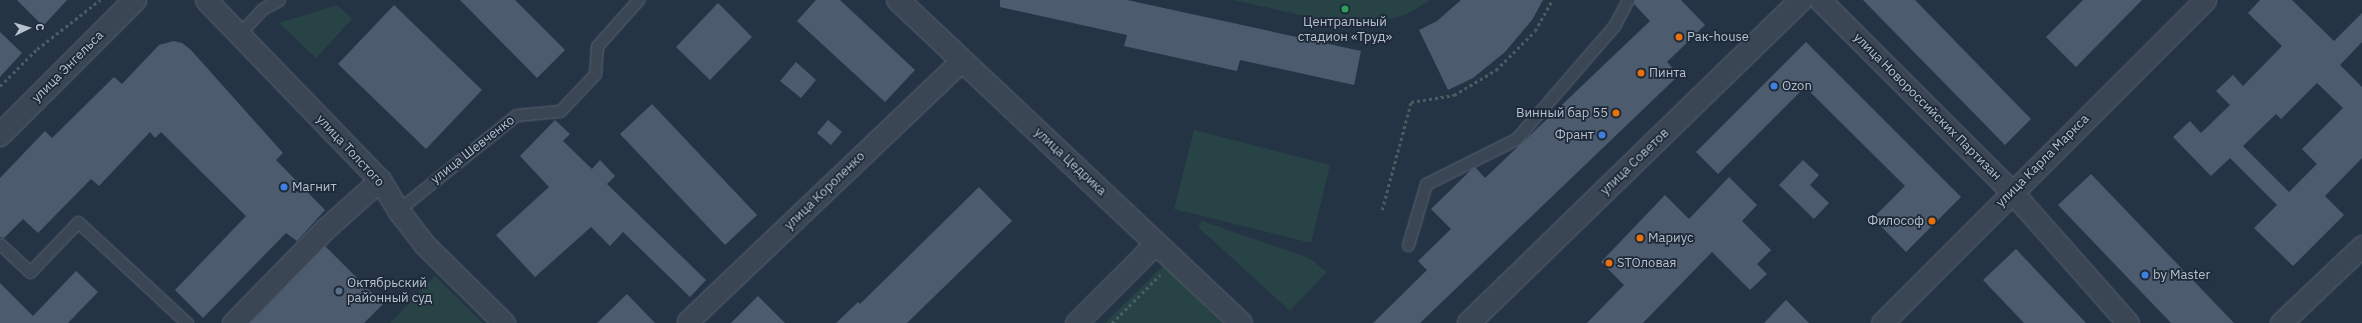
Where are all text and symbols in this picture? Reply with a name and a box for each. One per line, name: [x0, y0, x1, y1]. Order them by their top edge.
marker: Центральный стадион «Труд»: [1340, 4, 1350, 14]
north arrow: [8, 8, 48, 48]
place label: Центральный стадион «Труд»: [1298, 15, 1392, 46]
text: С: [33, 23, 47, 31]
street label: улица Энгельса: [29, 28, 107, 106]
place label: Рак-house: [1687, 29, 1749, 45]
street label: улица Новороссийских Партизан: [1850, 30, 2004, 184]
marker: Рак-house: [1674, 32, 1684, 42]
place label: Пинта: [1649, 65, 1686, 81]
marker: Пинта: [1636, 68, 1646, 78]
place label: Ozon: [1782, 78, 1812, 94]
marker: Ozon: [1769, 81, 1779, 91]
place label: Винный бар 55: [1516, 105, 1608, 121]
marker: Винный бар 55: [1611, 108, 1621, 118]
street label: улица Карла Маркса: [1993, 111, 2093, 211]
street label: улица Толстого: [313, 112, 387, 190]
street label: улица Шевченко: [428, 113, 518, 187]
street label: улица Цедрика: [1031, 125, 1109, 199]
street label: улица Советов: [1598, 125, 1672, 199]
place label: Франт: [1555, 127, 1594, 143]
marker: Франт: [1597, 130, 1607, 140]
street label: улица Короленко: [782, 149, 868, 233]
place label: Магнит: [292, 179, 337, 195]
marker: Магнит: [279, 182, 289, 192]
place label: Философ: [1867, 213, 1924, 229]
marker: Философ: [1927, 216, 1937, 226]
place label: Мариус: [1648, 230, 1694, 246]
marker: Мариус: [1635, 233, 1645, 243]
place label: STOловая: [1617, 255, 1676, 271]
marker: STOловая: [1604, 258, 1614, 268]
place label: by Master: [2153, 267, 2210, 283]
marker: by Master: [2140, 270, 2150, 280]
place label: Октябрьский районный суд: [347, 276, 432, 307]
marker: Октябрьский районный суд: [334, 286, 344, 296]

